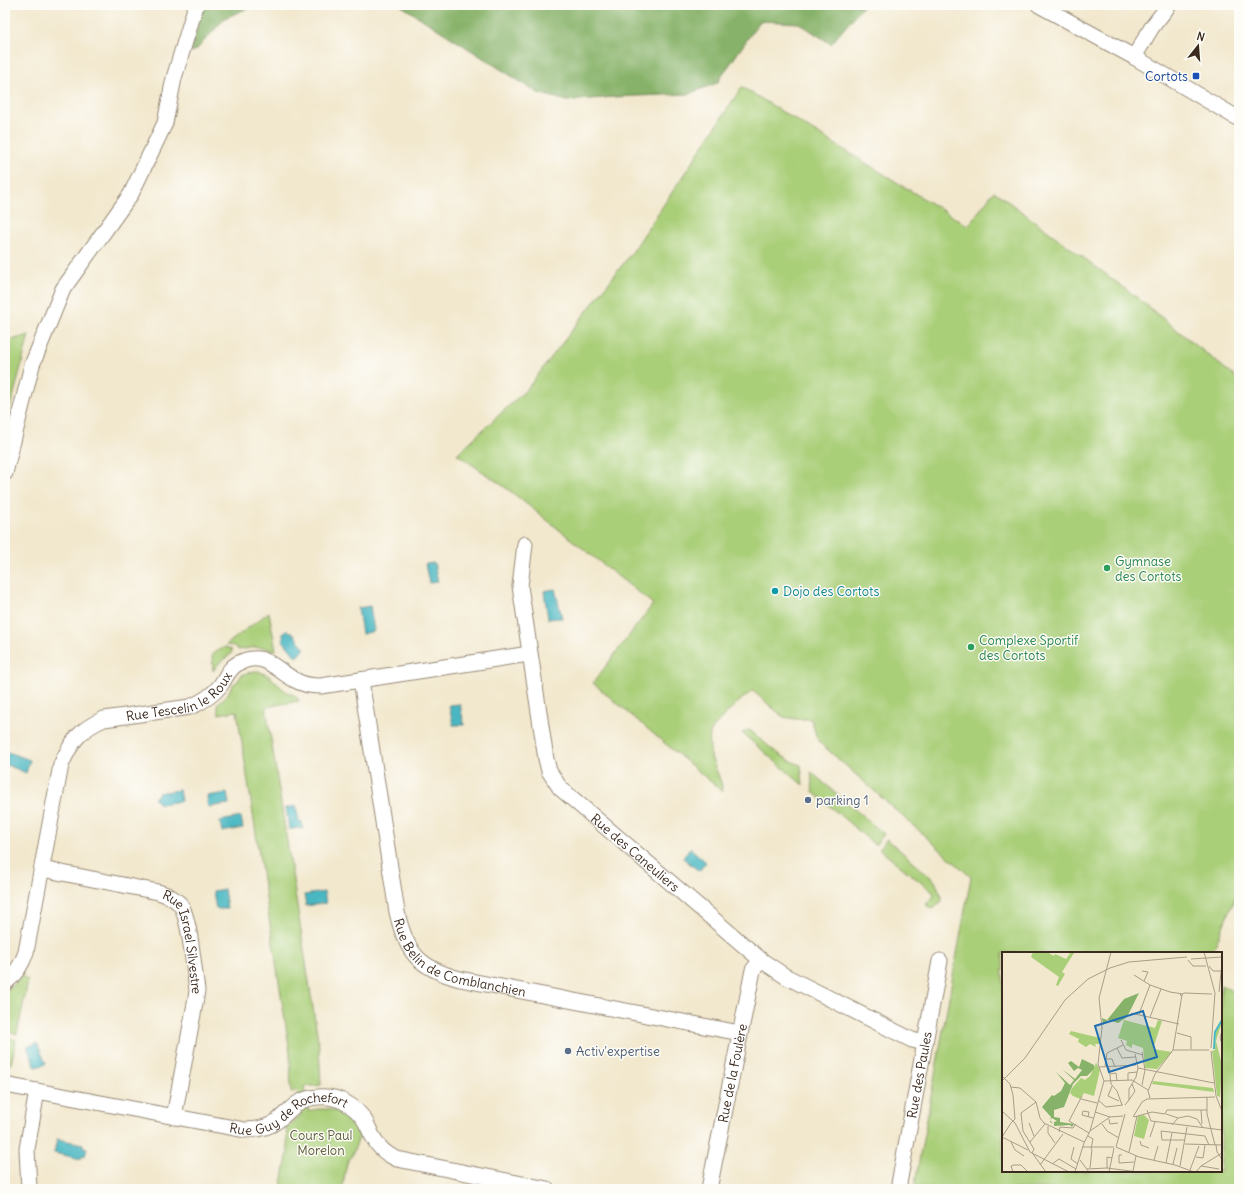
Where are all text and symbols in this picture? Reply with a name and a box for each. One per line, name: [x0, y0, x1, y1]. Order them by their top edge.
north arrow: [1178, 26, 1218, 66]
text: N: [1195, 29, 1207, 44]
place label: Cortots: [1145, 68, 1188, 85]
marker: Cortots: [1191, 71, 1201, 81]
place label: Gymnase des Cortots: [1115, 553, 1182, 585]
marker: Gymnase des Cortots: [1102, 563, 1112, 573]
place label: Dojo des Cortots: [783, 583, 879, 600]
marker: Dojo des Cortots: [770, 586, 780, 596]
place label: Complexe Sportif des Cortots: [979, 632, 1079, 664]
marker: Complexe Sportif des Cortots: [966, 642, 976, 652]
street label: Rue Tescelin le Roux: [125, 668, 236, 724]
place label: parking 1: [816, 792, 869, 809]
marker: parking 1: [803, 795, 813, 805]
street label: Rue des Caneuliers: [587, 810, 683, 895]
street label: Rue Israel Silvestre: [160, 886, 206, 995]
street label: Rue Belin de Comblanchien: [390, 916, 528, 1000]
inset map: [1002, 952, 1222, 1172]
street label: Rue de la Foulère: [714, 1022, 750, 1124]
street label: Rue des Paules: [903, 1030, 935, 1120]
place label: Activ'expertise: [576, 1043, 660, 1060]
marker: Activ'expertise: [563, 1046, 573, 1056]
street label: Rue Guy de Rochefort: [228, 1088, 352, 1139]
park label: Cours Paul Morelon: [290, 1127, 353, 1159]

